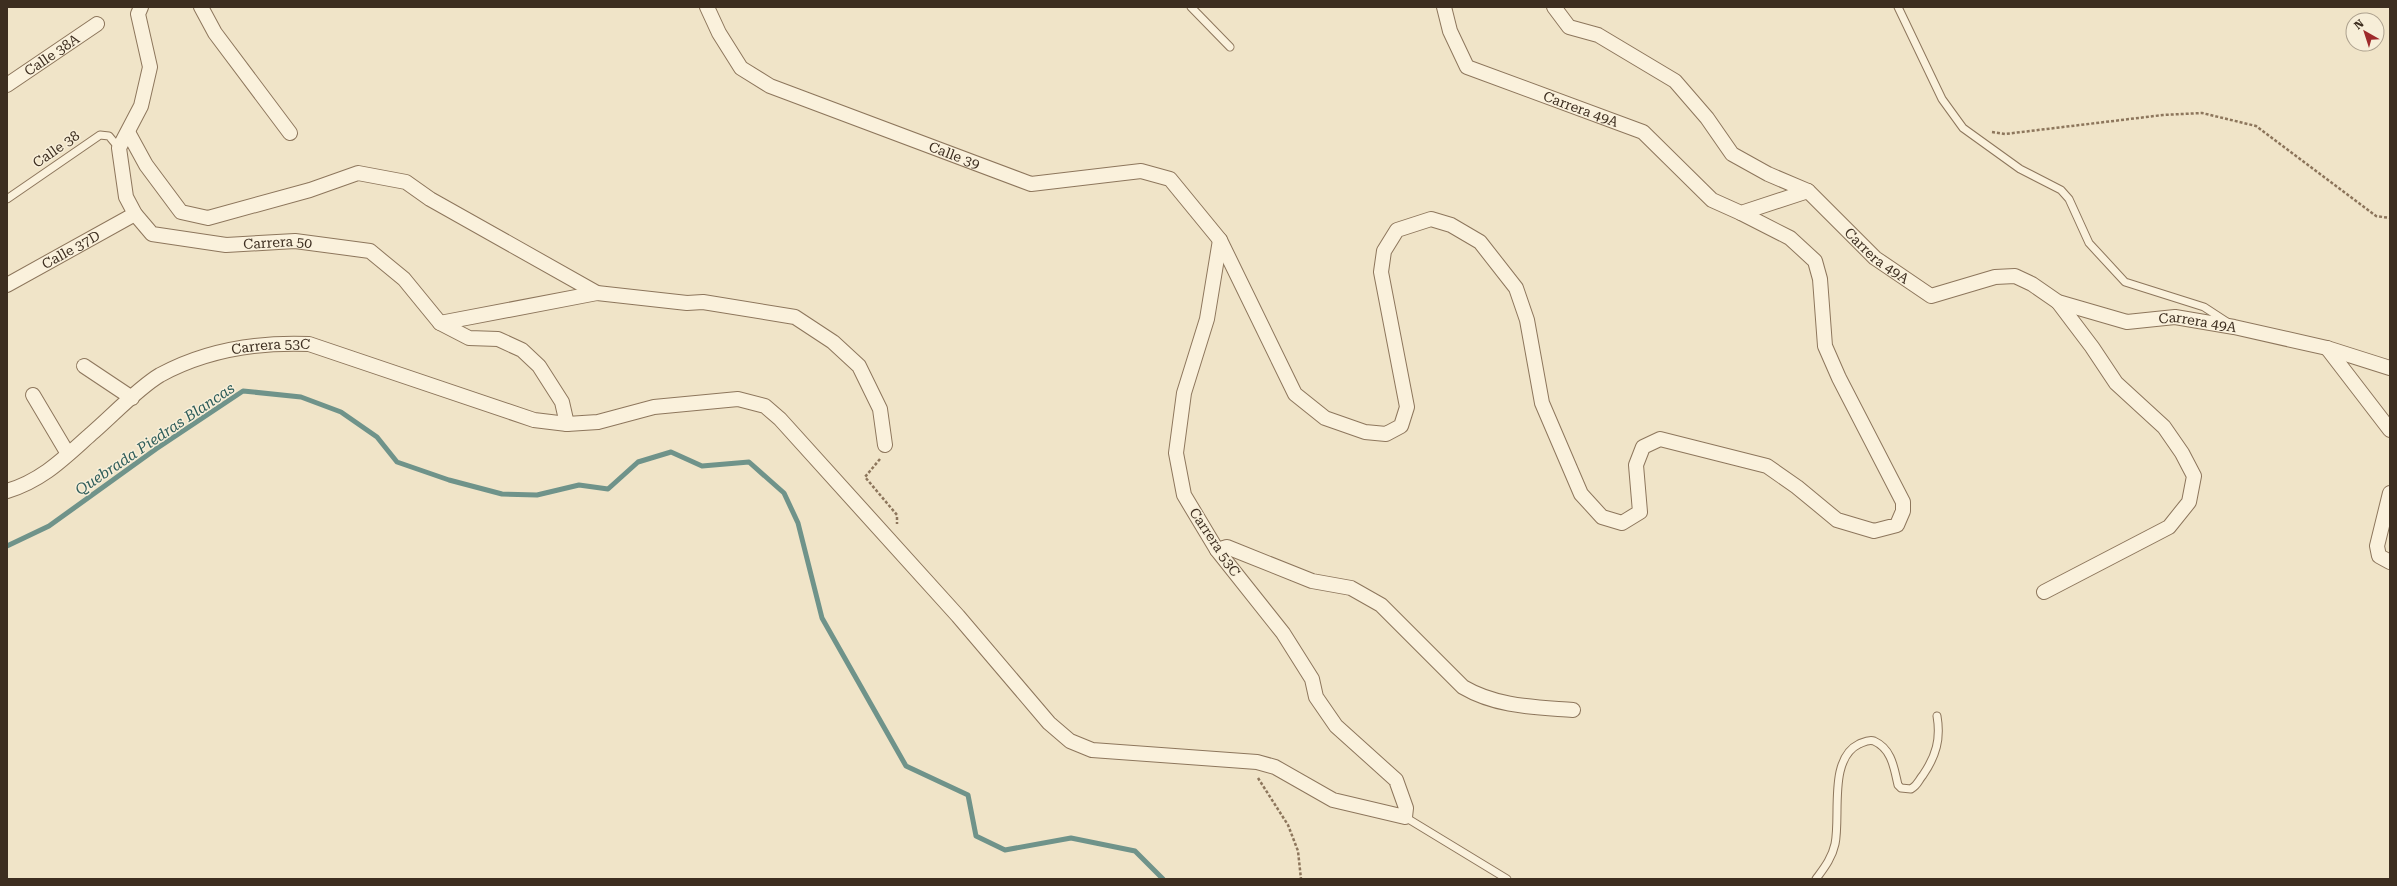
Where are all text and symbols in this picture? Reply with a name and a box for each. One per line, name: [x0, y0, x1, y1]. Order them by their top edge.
north arrow: [2345, 12, 2385, 52]
text: N: [2352, 17, 2367, 32]
street label: Calle 38A: [21, 30, 82, 79]
street label: Carrera 49A: [1541, 88, 1621, 130]
street label: Calle 38: [30, 127, 83, 171]
street label: Calle 39: [927, 138, 982, 172]
street label: Carrera 49A: [1841, 224, 1912, 287]
street label: Calle 37D: [39, 227, 103, 272]
street label: Carrera 50: [243, 233, 313, 252]
street label: Carrera 49A: [2158, 309, 2238, 335]
street label: Carrera 53C: [230, 336, 310, 357]
water label: Quebrada Piedras Blancas: [72, 379, 238, 499]
street label: Carrera 53C: [1186, 505, 1244, 579]

